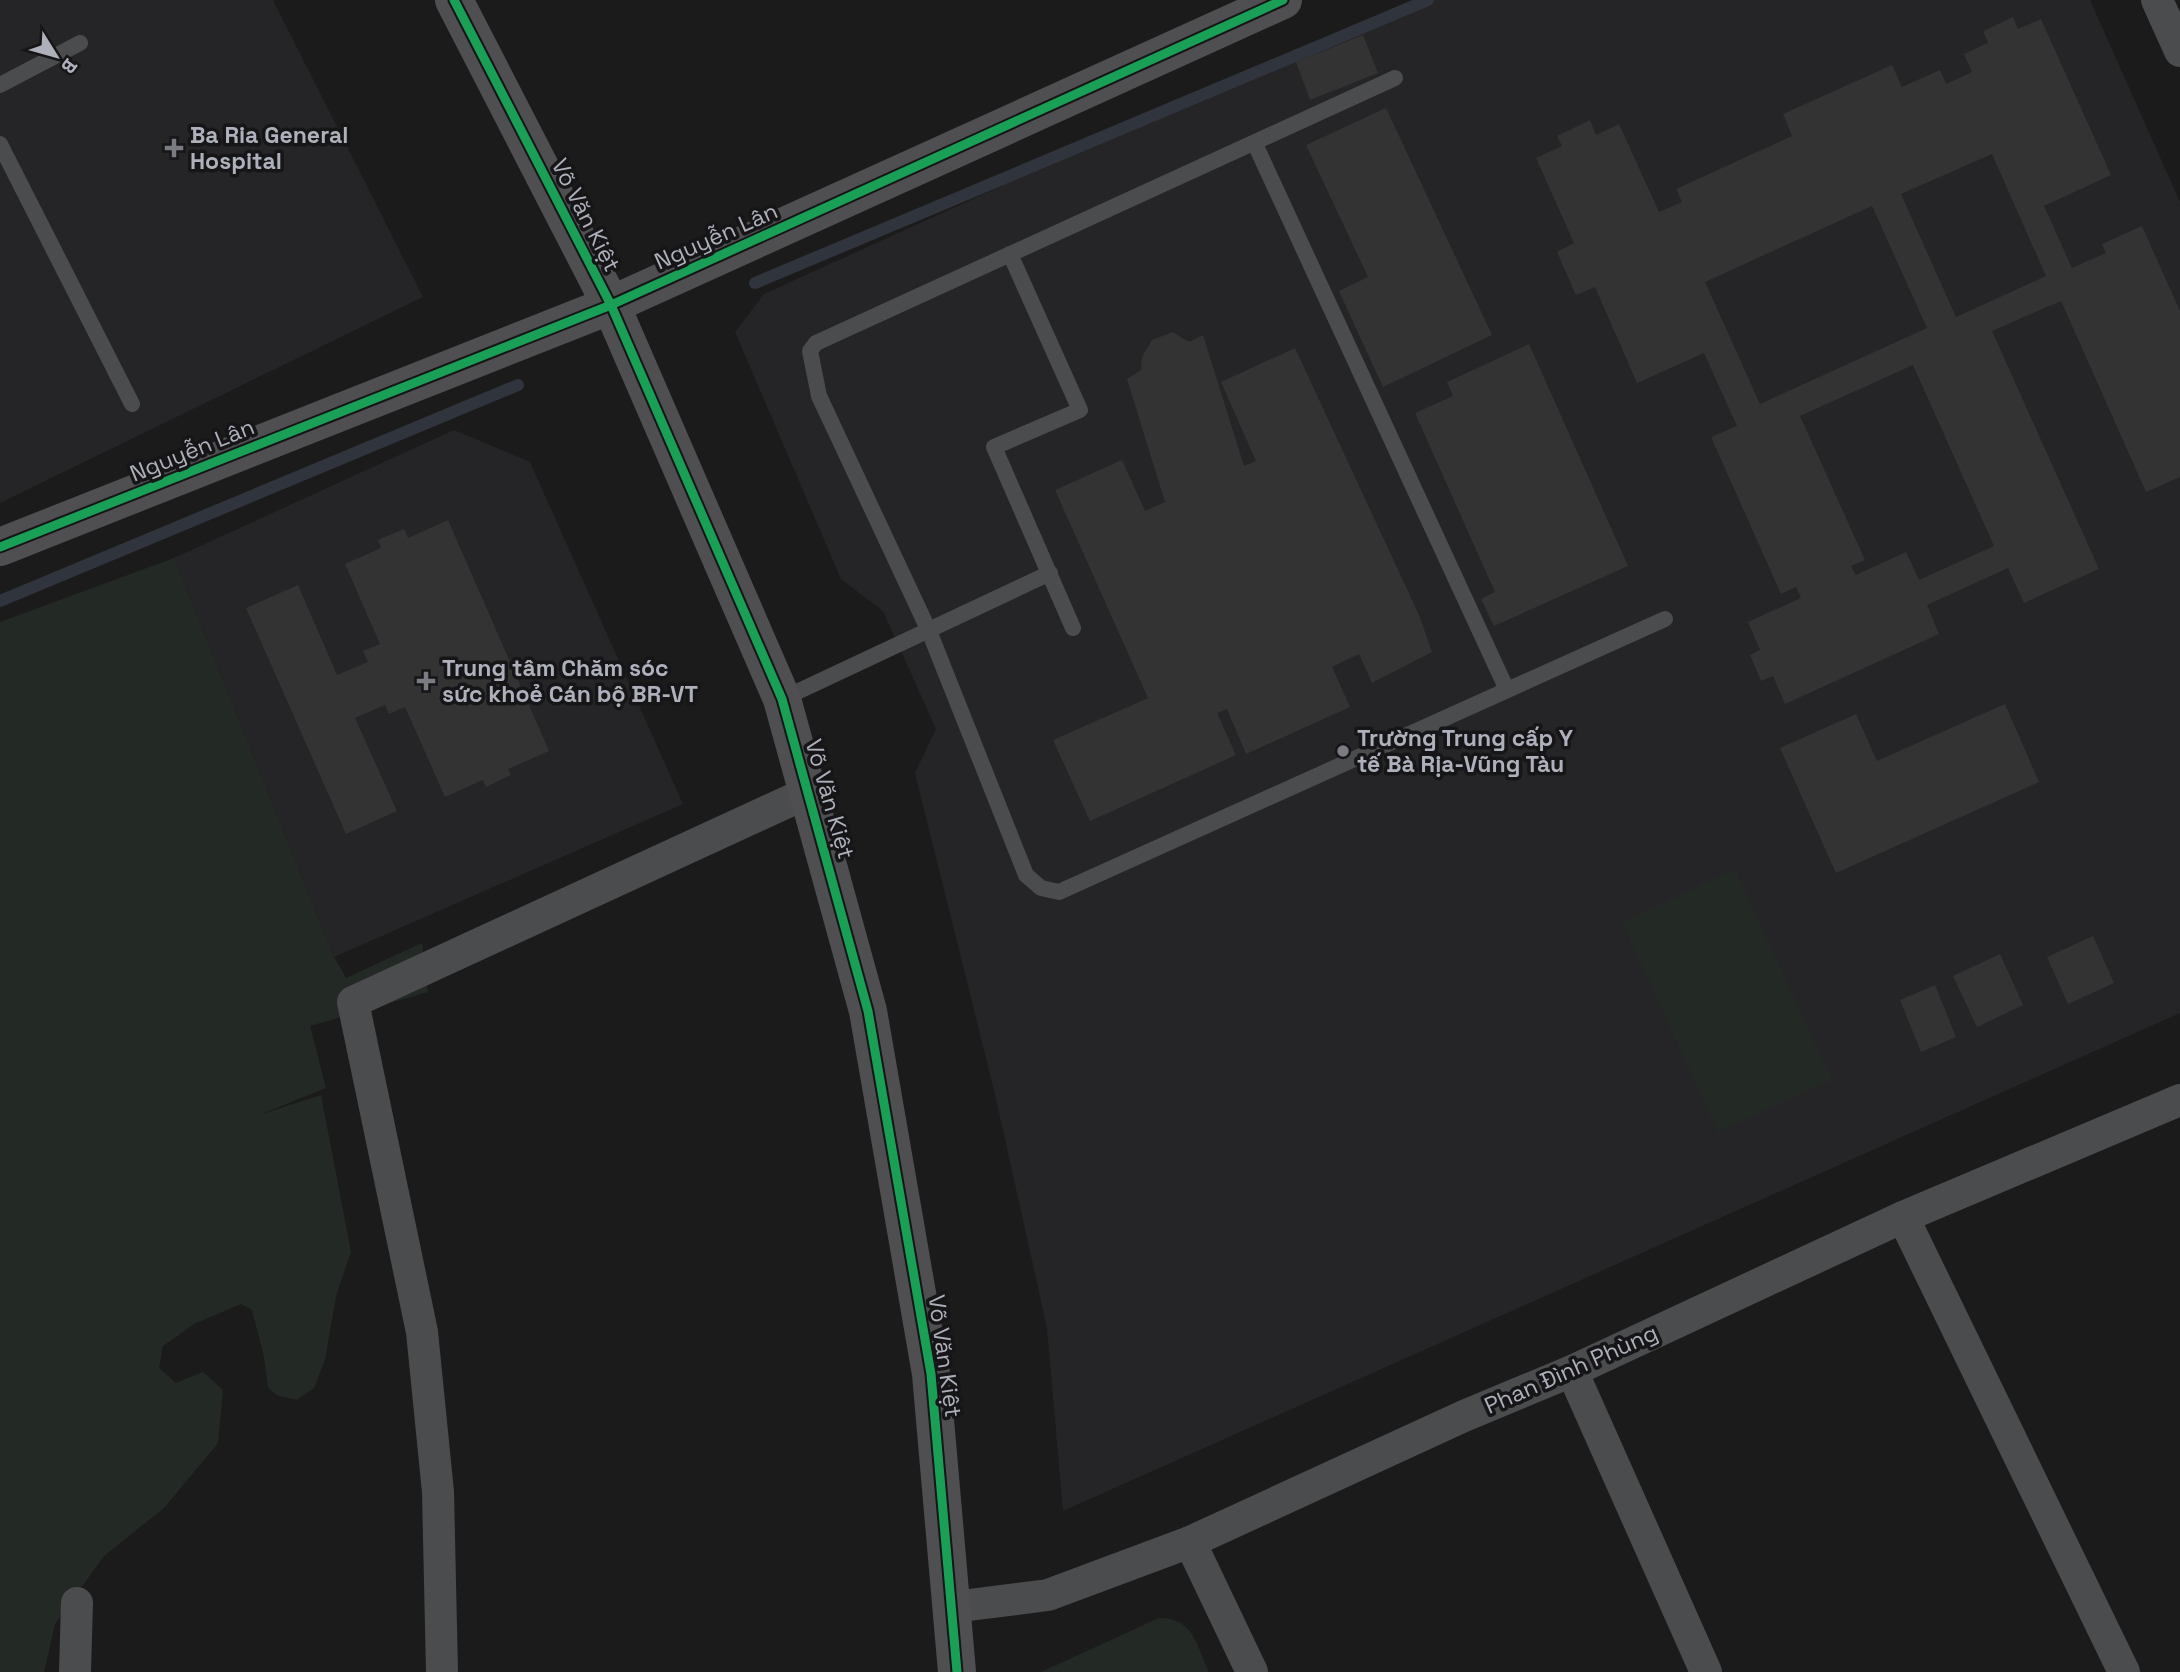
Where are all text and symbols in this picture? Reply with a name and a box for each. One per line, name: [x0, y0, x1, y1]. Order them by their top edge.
north arrow: [21, 21, 91, 91]
text: B: [55, 53, 83, 78]
place label: Ba Ria General Hospital: [190, 120, 348, 176]
marker: Ba Ria General Hospital: [164, 138, 184, 158]
street label: Võ Văn Kiệt: [545, 153, 627, 277]
street label: Nguyễn Lân: [650, 196, 782, 276]
street label: Nguyễn Lân: [125, 411, 259, 489]
place label: Trung tâm Chăm sóc sức khoẻ Cán bộ BR-VT: [442, 653, 698, 709]
marker: Trung tâm Chăm sóc sức khoẻ Cán bộ BR-VT: [416, 671, 436, 691]
place label: Trường Trung cấp Y tế Bà Rịa-Vũng Tàu: [1357, 723, 1574, 779]
street label: Võ Văn Kiệt: [799, 736, 861, 862]
marker: Trường Trung cấp Y tế Bà Rịa-Vũng Tàu: [1335, 743, 1351, 759]
street label: Võ Văn Kiệt: [922, 1293, 968, 1419]
street label: Phan Đình Phùng: [1480, 1317, 1662, 1421]

